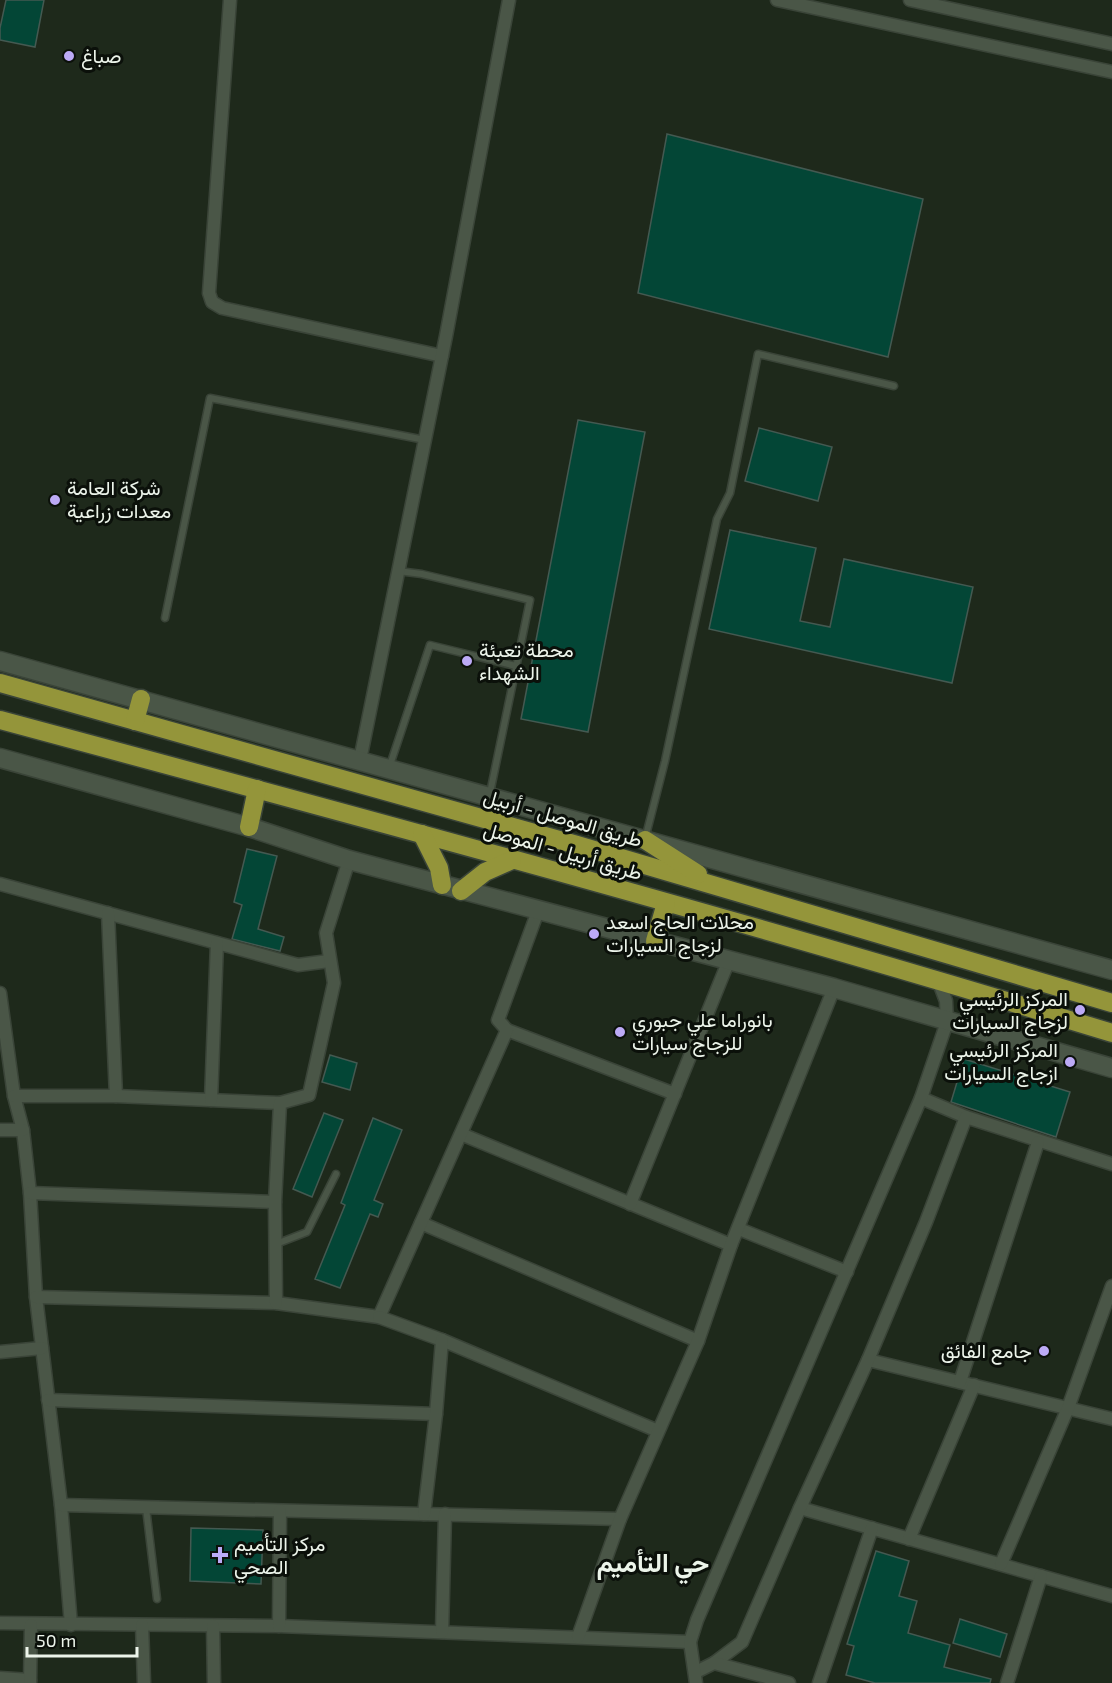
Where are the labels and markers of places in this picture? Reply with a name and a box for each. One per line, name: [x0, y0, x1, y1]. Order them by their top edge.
place label: صباغ: [81, 43, 121, 70]
marker: صباغ: [62, 49, 76, 63]
place label: شركة العامة معدات زراعية: [67, 475, 171, 524]
marker: شركة العامة معدات زراعية: [48, 493, 62, 507]
place label: محطة تعبئة الشهداء: [479, 637, 574, 686]
marker: محطة تعبئة الشهداء: [460, 654, 474, 668]
place label: محلات الحاج اسعد لزجاج السيارات: [606, 909, 754, 959]
marker: محلات الحاج اسعد لزجاج السيارات: [587, 927, 601, 941]
place label: المركز الرئيسي لزجاج السيارات: [952, 986, 1068, 1036]
marker: المركز الرئيسي لزجاج السيارات: [1073, 1003, 1087, 1017]
place label: بانوراما علي جبوري للزجاج سيارات: [632, 1007, 773, 1057]
marker: بانوراما علي جبوري للزجاج سيارات: [613, 1025, 627, 1039]
place label: المركز الرئيسي ازجاج السيارات: [944, 1037, 1058, 1087]
marker: المركز الرئيسي ازجاج السيارات: [1063, 1055, 1077, 1069]
place label: جامع الفائق: [941, 1338, 1032, 1365]
marker: جامع الفائق: [1037, 1344, 1051, 1358]
place label: مركز التأميم الصحي: [234, 1531, 325, 1584]
marker: مركز التأميم الصحي: [211, 1546, 229, 1564]

